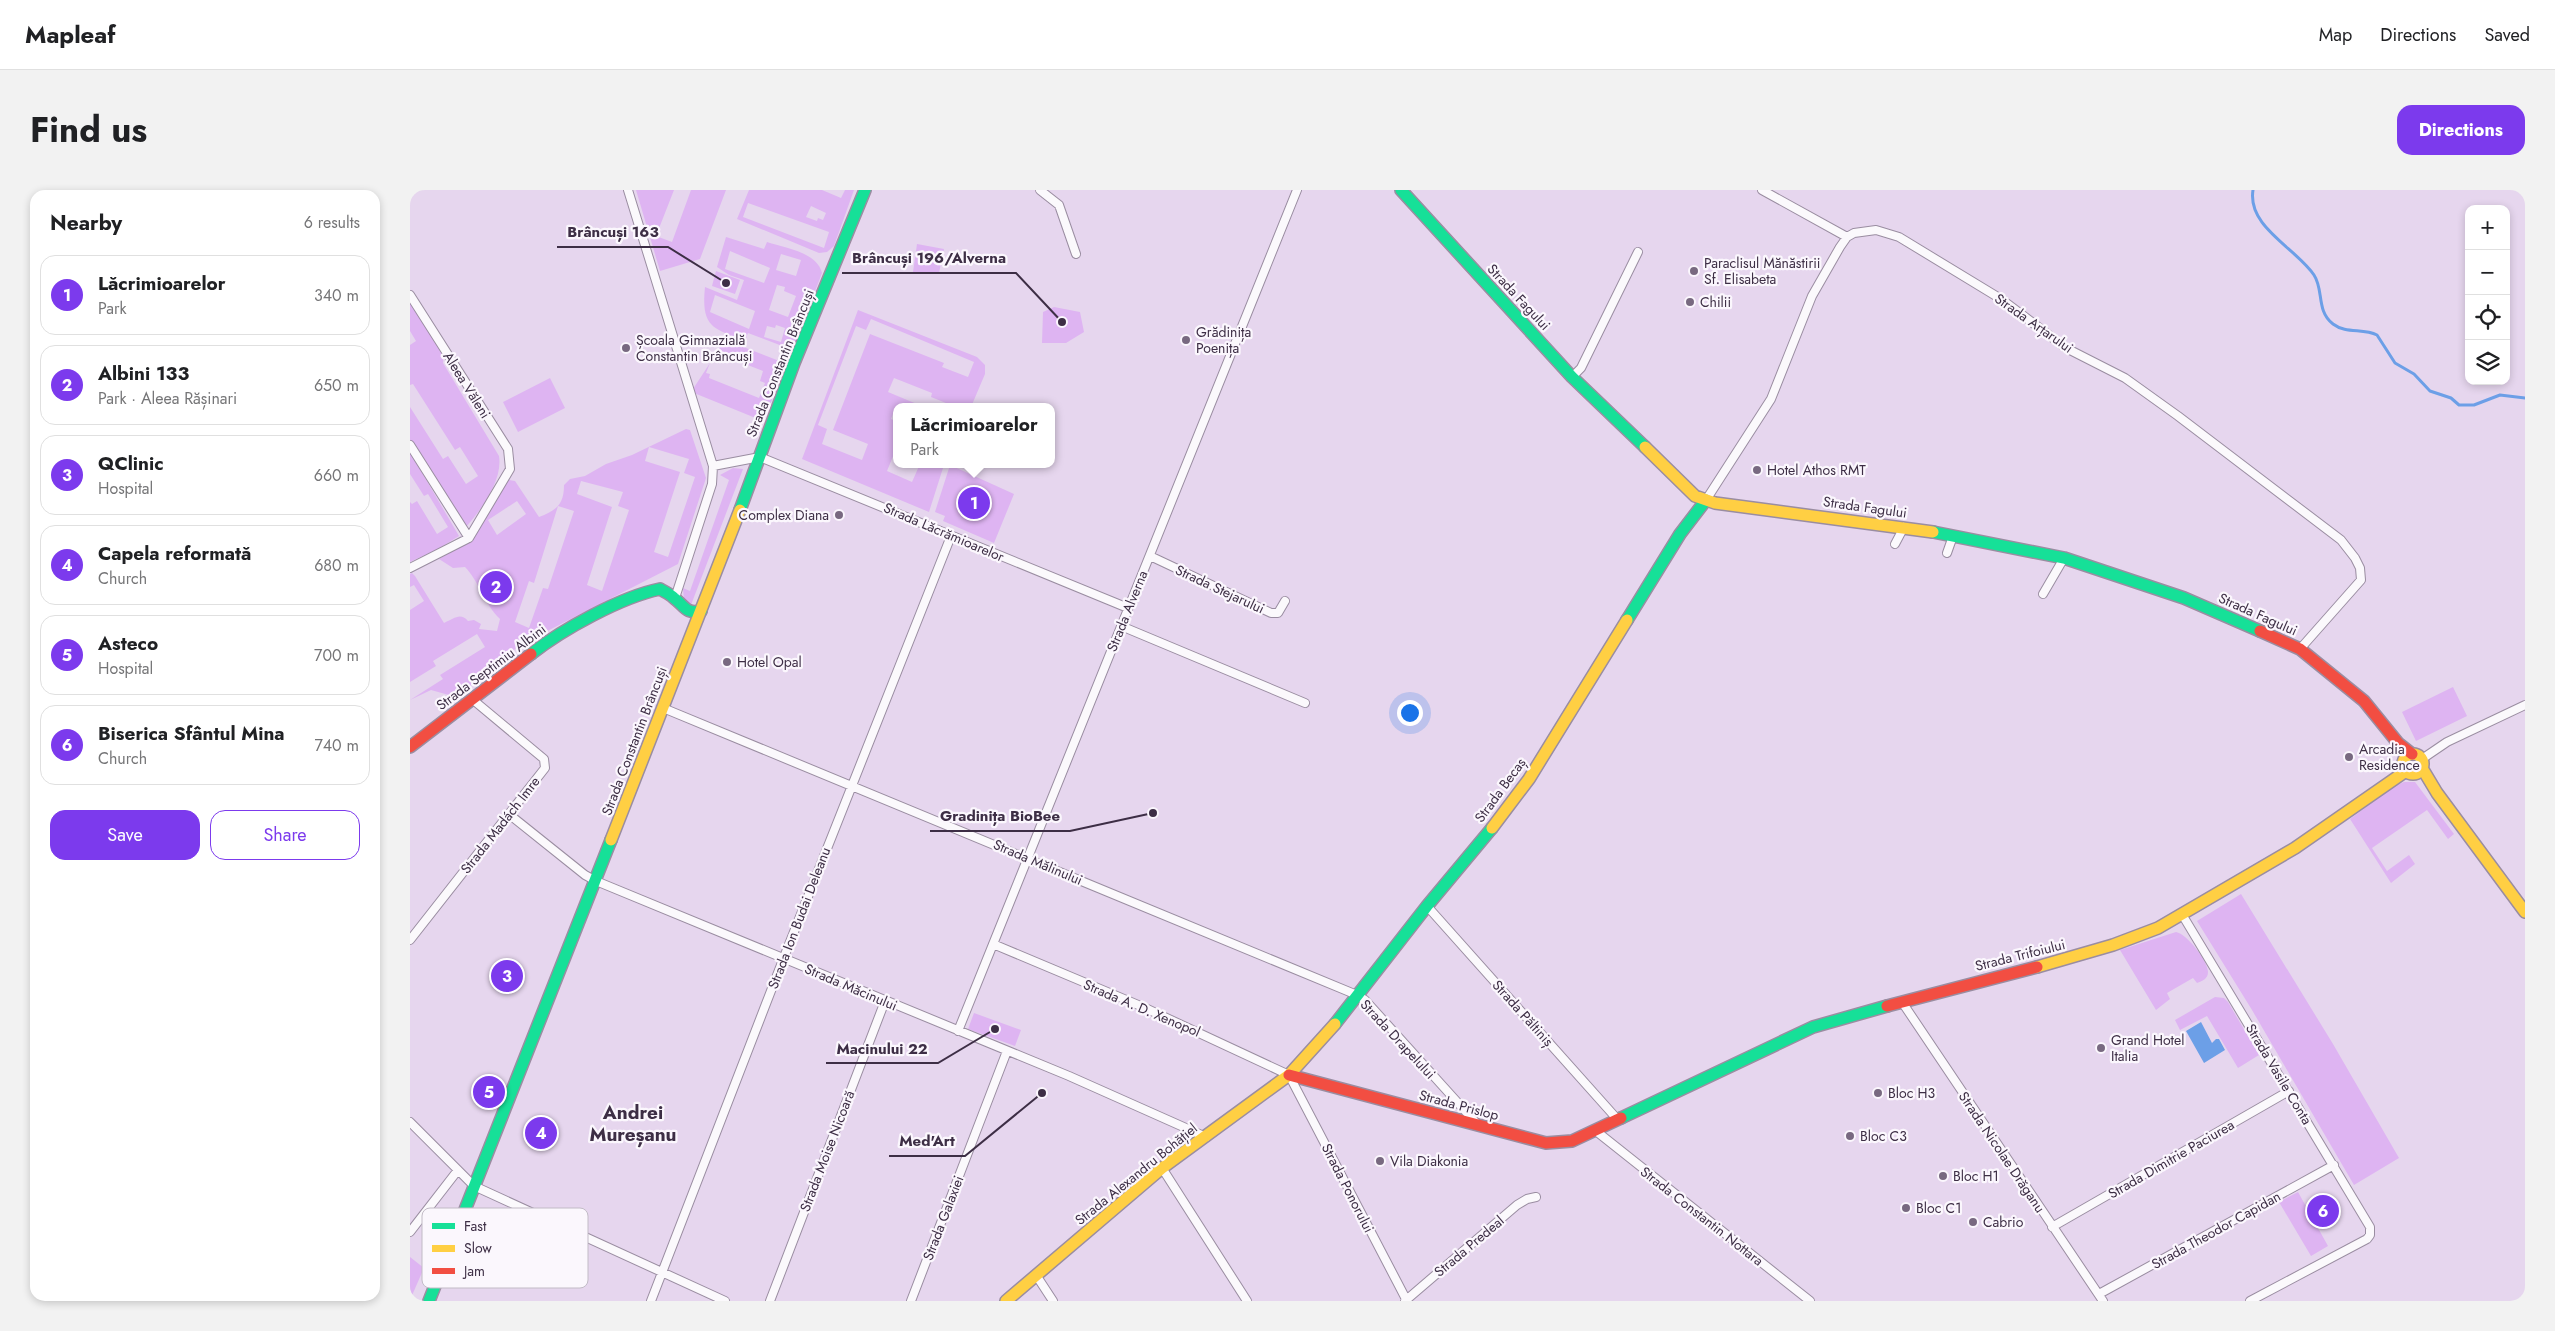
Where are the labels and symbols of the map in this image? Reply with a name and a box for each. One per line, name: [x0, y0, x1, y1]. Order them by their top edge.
callout: Brâncuși 163: [557, 217, 668, 247]
text: Brâncuși 163: [567, 221, 659, 243]
callout: Brâncuși 196/Alverna: [842, 243, 1016, 273]
text: Brâncuși 196/Alverna: [852, 247, 1006, 269]
place label: Paraclisul Mănăstirii Sf. Elisabeta: [1704, 253, 1820, 289]
street label: Strada Fagului: [1483, 259, 1555, 335]
marker: Paraclisul Mănăstirii Sf. Elisabeta: [1688, 265, 1700, 277]
street label: Strada Constantin Brâncuși: [741, 286, 820, 440]
street label: Strada Arțarului: [1990, 288, 2077, 358]
place label: Chilii: [1700, 292, 1731, 312]
marker: Chilii: [1684, 296, 1696, 308]
place label: Grădinița Poenița: [1196, 322, 1251, 359]
place label: Școala Gimnazială Constantin Brâncuși: [636, 330, 752, 367]
marker: Grădinița Poenița: [1180, 334, 1192, 346]
marker: Școala Gimnazială Constantin Brâncuși: [620, 342, 632, 354]
street label: Aleea Văleni: [439, 348, 495, 422]
place label: Hotel Athos RMT: [1767, 460, 1866, 480]
marker: Hotel Athos RMT: [1751, 464, 1763, 476]
pin: 1: [958, 484, 990, 522]
street label: Strada Fagului: [1822, 491, 1908, 523]
street label: Strada Lăcrămioarelor: [881, 498, 1008, 567]
place label: Complex Diana: [739, 505, 829, 525]
marker: Complex Diana: [833, 509, 845, 521]
street label: Strada Stejarului: [1172, 560, 1268, 618]
street label: Strada Alverna: [1102, 567, 1152, 655]
pin: 2: [480, 568, 512, 606]
street label: Strada Fagului: [2215, 588, 2301, 640]
street label: Strada Septimiu Albini: [432, 619, 550, 715]
place label: Hotel Opal: [737, 652, 802, 672]
marker: Hotel Opal: [721, 656, 733, 668]
street label: Strada Constantin Brâncuși: [596, 664, 673, 819]
your location: [1397, 700, 1423, 726]
place label: Arcadia Residence: [2359, 739, 2420, 775]
marker: Arcadia Residence: [2343, 751, 2355, 763]
street label: Strada Becaș: [1470, 753, 1531, 827]
street label: Strada Madách Imre: [456, 772, 544, 878]
callout: Gradinița BioBee: [930, 801, 1070, 831]
text: Gradinița BioBee: [940, 805, 1060, 827]
street label: Strada Mălinului: [990, 834, 1086, 890]
street label: Strada Ion Budai Deleanu: [763, 844, 835, 992]
street label: Strada Trifoiului: [1973, 934, 2067, 976]
pin: 3: [491, 957, 523, 995]
street label: Strada Măcinului: [802, 958, 900, 1016]
street label: Strada A. D. Xenopol: [1080, 974, 1204, 1042]
street label: Strada Păltiniș: [1487, 976, 1558, 1051]
street label: Strada Drapelului: [1356, 995, 1440, 1083]
street label: Strada Vasile Conta: [2241, 1020, 2317, 1128]
place label: Grand Hotel Italia: [2111, 1030, 2184, 1066]
callout: Macinului 22: [826, 1033, 938, 1063]
text: Macinului 22: [836, 1038, 928, 1060]
marker: Grand Hotel Italia: [2095, 1042, 2107, 1054]
pin: 5: [473, 1073, 505, 1111]
place label: Bloc H3: [1888, 1083, 1936, 1103]
street label: Strada Prislop: [1417, 1085, 1501, 1125]
marker: Bloc H3: [1872, 1087, 1884, 1099]
street label: Strada Nicolae Drăganu: [1954, 1087, 2050, 1217]
street label: Strada Moise Nicoară: [795, 1088, 859, 1214]
district label: Andrei Mureșanu: [589, 1099, 677, 1148]
pin: 4: [525, 1114, 557, 1152]
street label: Strada Dimitrie Paciurea: [2104, 1115, 2238, 1203]
street label: Strada Alexandru Bohățiel: [1071, 1118, 1202, 1230]
callout: Med'Art: [889, 1126, 965, 1156]
place label: Bloc C3: [1860, 1126, 1907, 1146]
text: Med'Art: [899, 1130, 955, 1152]
marker: Bloc C3: [1844, 1130, 1856, 1142]
street label: Strada Ponorului: [1317, 1140, 1379, 1236]
place label: Vila Diakonia: [1390, 1151, 1468, 1171]
marker: Vila Diakonia: [1374, 1155, 1386, 1167]
street label: Strada Constantin Nottara: [1636, 1162, 1768, 1270]
place label: Bloc H1: [1953, 1166, 1999, 1186]
marker: Bloc H1: [1937, 1170, 1949, 1182]
street label: Strada Galaxiei: [918, 1173, 968, 1263]
street label: Strada Theodor Capidan: [2148, 1186, 2284, 1274]
pin: 6: [2307, 1192, 2339, 1230]
place label: Bloc C1: [1916, 1198, 1961, 1218]
marker: Bloc C1: [1900, 1202, 1912, 1214]
legend: [422, 1208, 588, 1288]
street label: Strada Predeal: [1430, 1211, 1508, 1281]
place label: Cabrio: [1983, 1212, 2024, 1232]
text: Fast: [464, 1216, 487, 1236]
marker: Cabrio: [1967, 1216, 1979, 1228]
text: Slow: [464, 1238, 492, 1258]
text: Jam: [462, 1261, 485, 1281]

